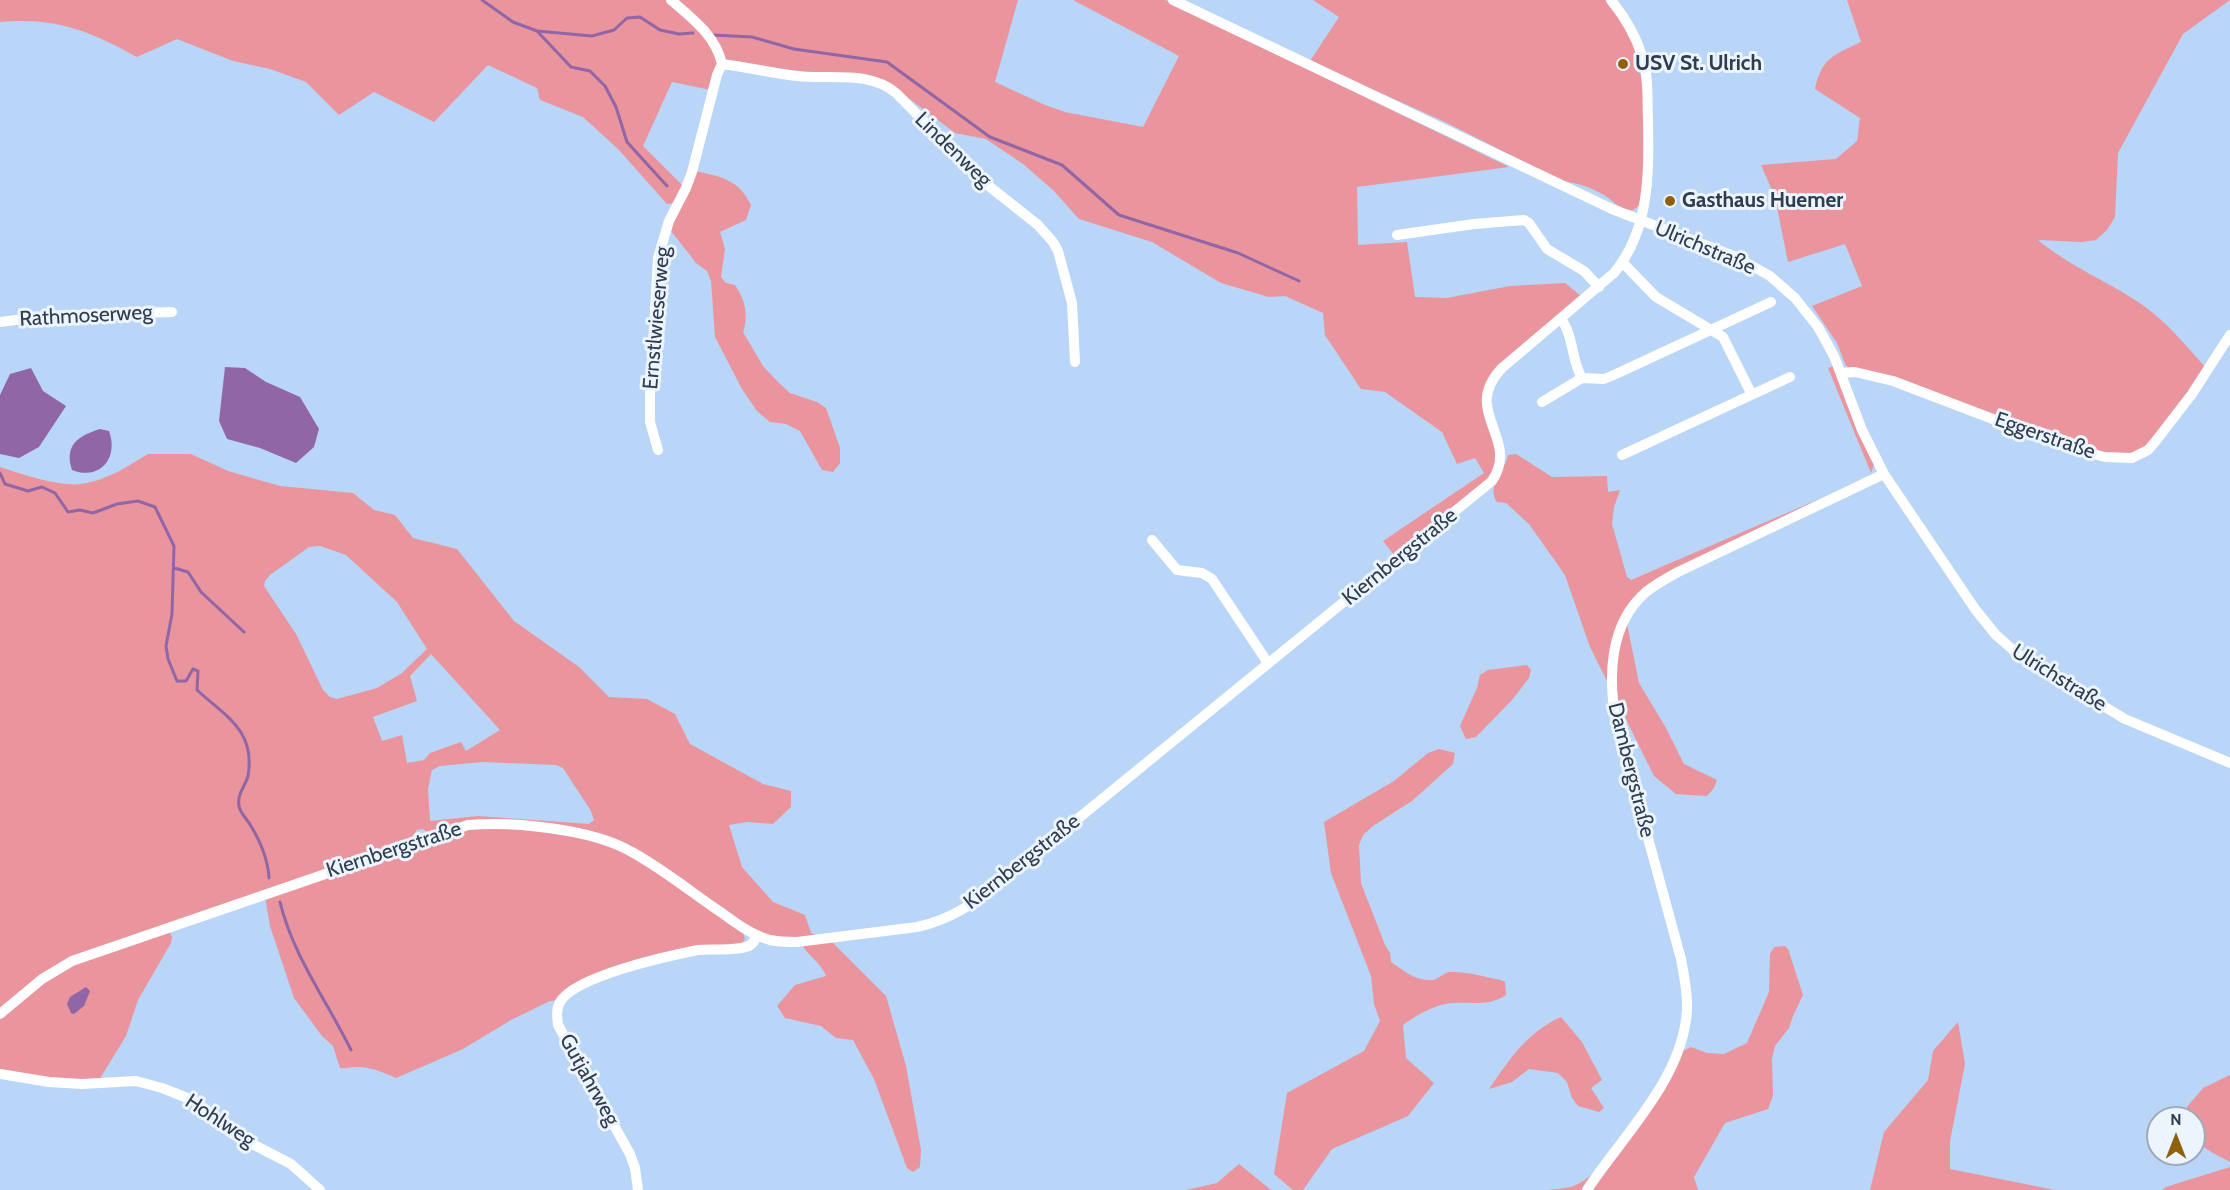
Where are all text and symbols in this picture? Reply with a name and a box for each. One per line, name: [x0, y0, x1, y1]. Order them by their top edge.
place label: USV St. Ulrich: [1635, 51, 1762, 77]
marker: USV St. Ulrich: [1616, 57, 1630, 71]
street label: Lindenweg: [909, 107, 997, 193]
place label: Gasthaus Huemer: [1682, 188, 1843, 214]
marker: Gasthaus Huemer: [1663, 194, 1677, 208]
street label: Ulrichstraße: [1651, 215, 1759, 281]
street label: Ernstlwieserweg: [638, 246, 676, 390]
street label: Rathmoserweg: [19, 300, 153, 332]
street label: Eggerstraße: [1991, 407, 2099, 465]
street label: Kiernbergstraße: [1337, 503, 1463, 611]
street label: Ulrichstraße: [2007, 639, 2111, 717]
street label: Dambergstraße: [1602, 700, 1660, 840]
street label: Kiernbergstraße: [959, 809, 1085, 915]
street label: Kiernbergstraße: [323, 816, 465, 884]
street label: Gutjahrweg: [554, 1030, 624, 1130]
street label: Hohlweg: [180, 1089, 260, 1153]
north arrow: [2146, 1106, 2206, 1166]
text: N: [2170, 1110, 2182, 1129]

